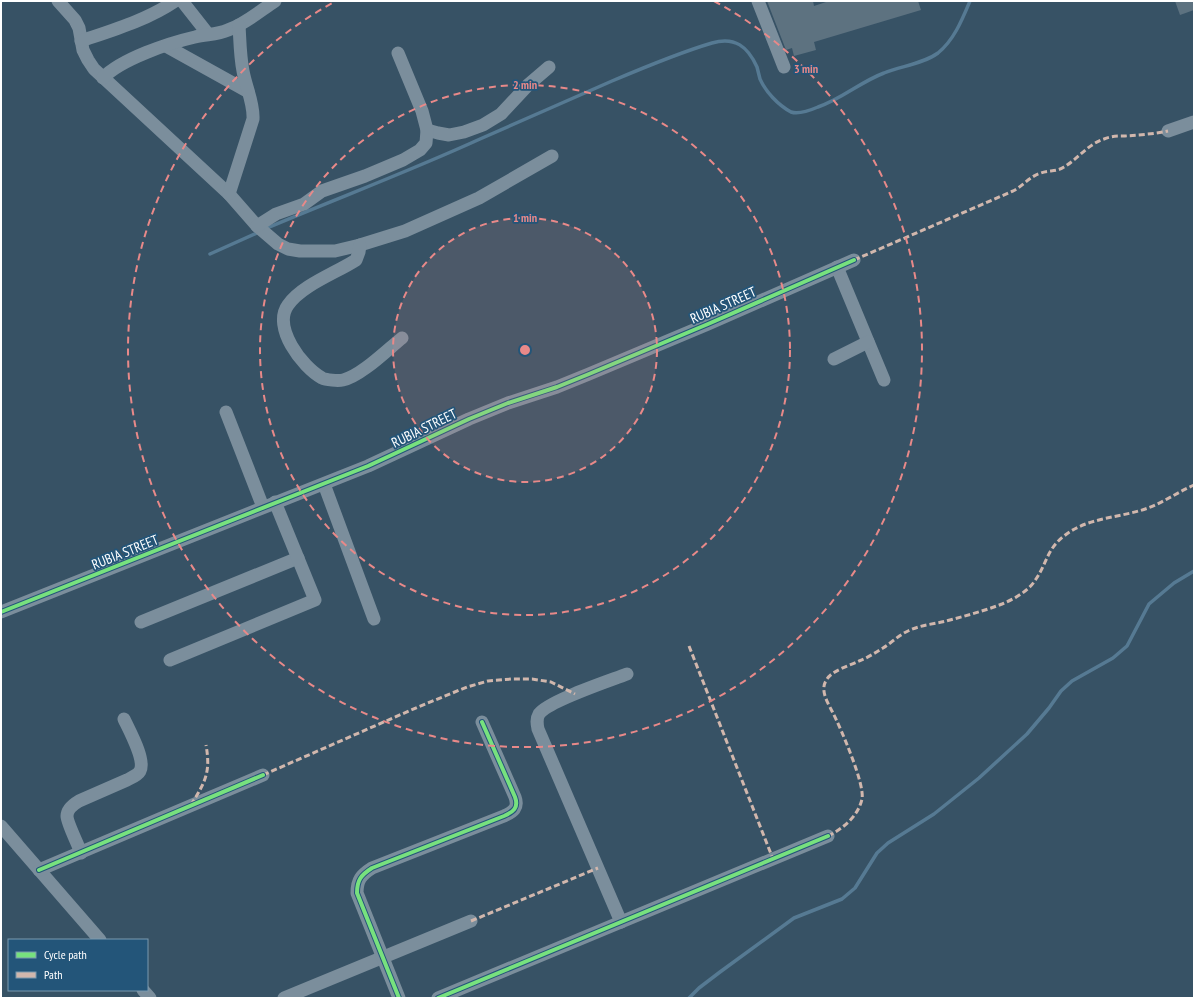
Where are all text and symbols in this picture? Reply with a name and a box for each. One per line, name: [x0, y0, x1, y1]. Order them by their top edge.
text: 3 min: [794, 61, 818, 76]
text: 2 min: [513, 77, 537, 92]
text: 1 min: [513, 210, 537, 225]
street label: RUBIA STREET: [687, 282, 759, 328]
centre of rings: [518, 343, 532, 357]
street label: RUBIA STREET: [388, 404, 460, 451]
street label: RUBIA STREET: [89, 530, 162, 574]
legend: [8, 939, 148, 991]
text: Cycle path: [44, 947, 87, 962]
text: Path: [44, 967, 62, 982]

